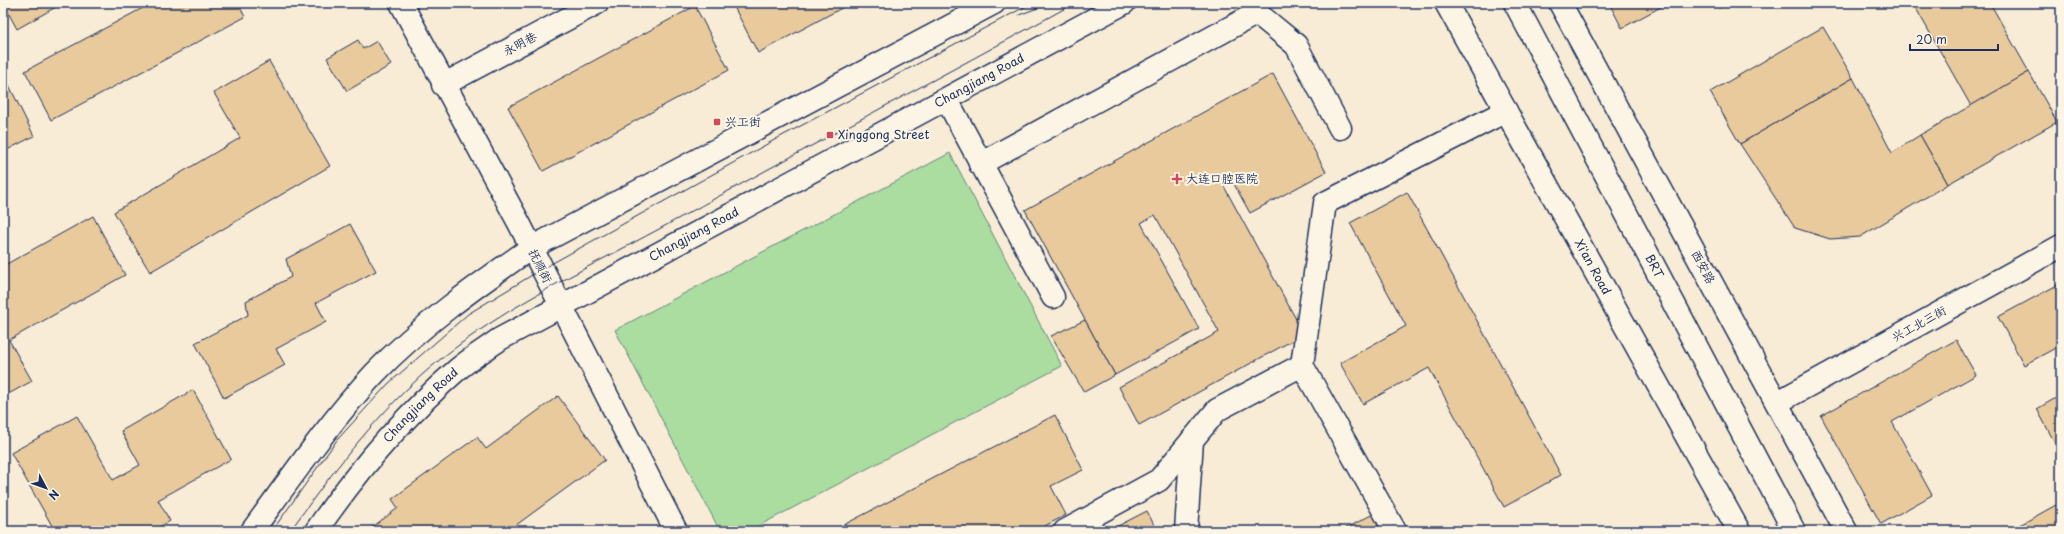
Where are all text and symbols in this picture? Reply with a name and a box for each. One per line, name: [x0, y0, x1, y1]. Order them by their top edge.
scale bar: [1910, 26, 1998, 52]
street label: 永明巷: [499, 27, 540, 60]
text: 20 m: [1916, 30, 1947, 48]
street label: Changjiang Road: [931, 48, 1027, 112]
place label: 兴工街: [725, 112, 761, 130]
marker: 兴工街: [712, 117, 722, 127]
place label: Xinggong Street: [838, 125, 929, 143]
marker: Xinggong Street: [825, 130, 835, 140]
place label: 大连口腔医院: [1186, 169, 1258, 187]
marker: 大连口腔医院: [1171, 173, 1183, 185]
street label: Changjiang Road: [645, 202, 742, 265]
street label: Xi'an Road: [1571, 236, 1616, 298]
street label: 抚顺街: [525, 245, 557, 286]
street label: 西安路: [1687, 246, 1720, 287]
street label: BRT: [1641, 251, 1669, 282]
street label: 兴工北三街: [1888, 301, 1949, 346]
street label: Changjiang Road: [378, 363, 462, 446]
north arrow: [26, 468, 66, 508]
text: N: [44, 486, 63, 504]

